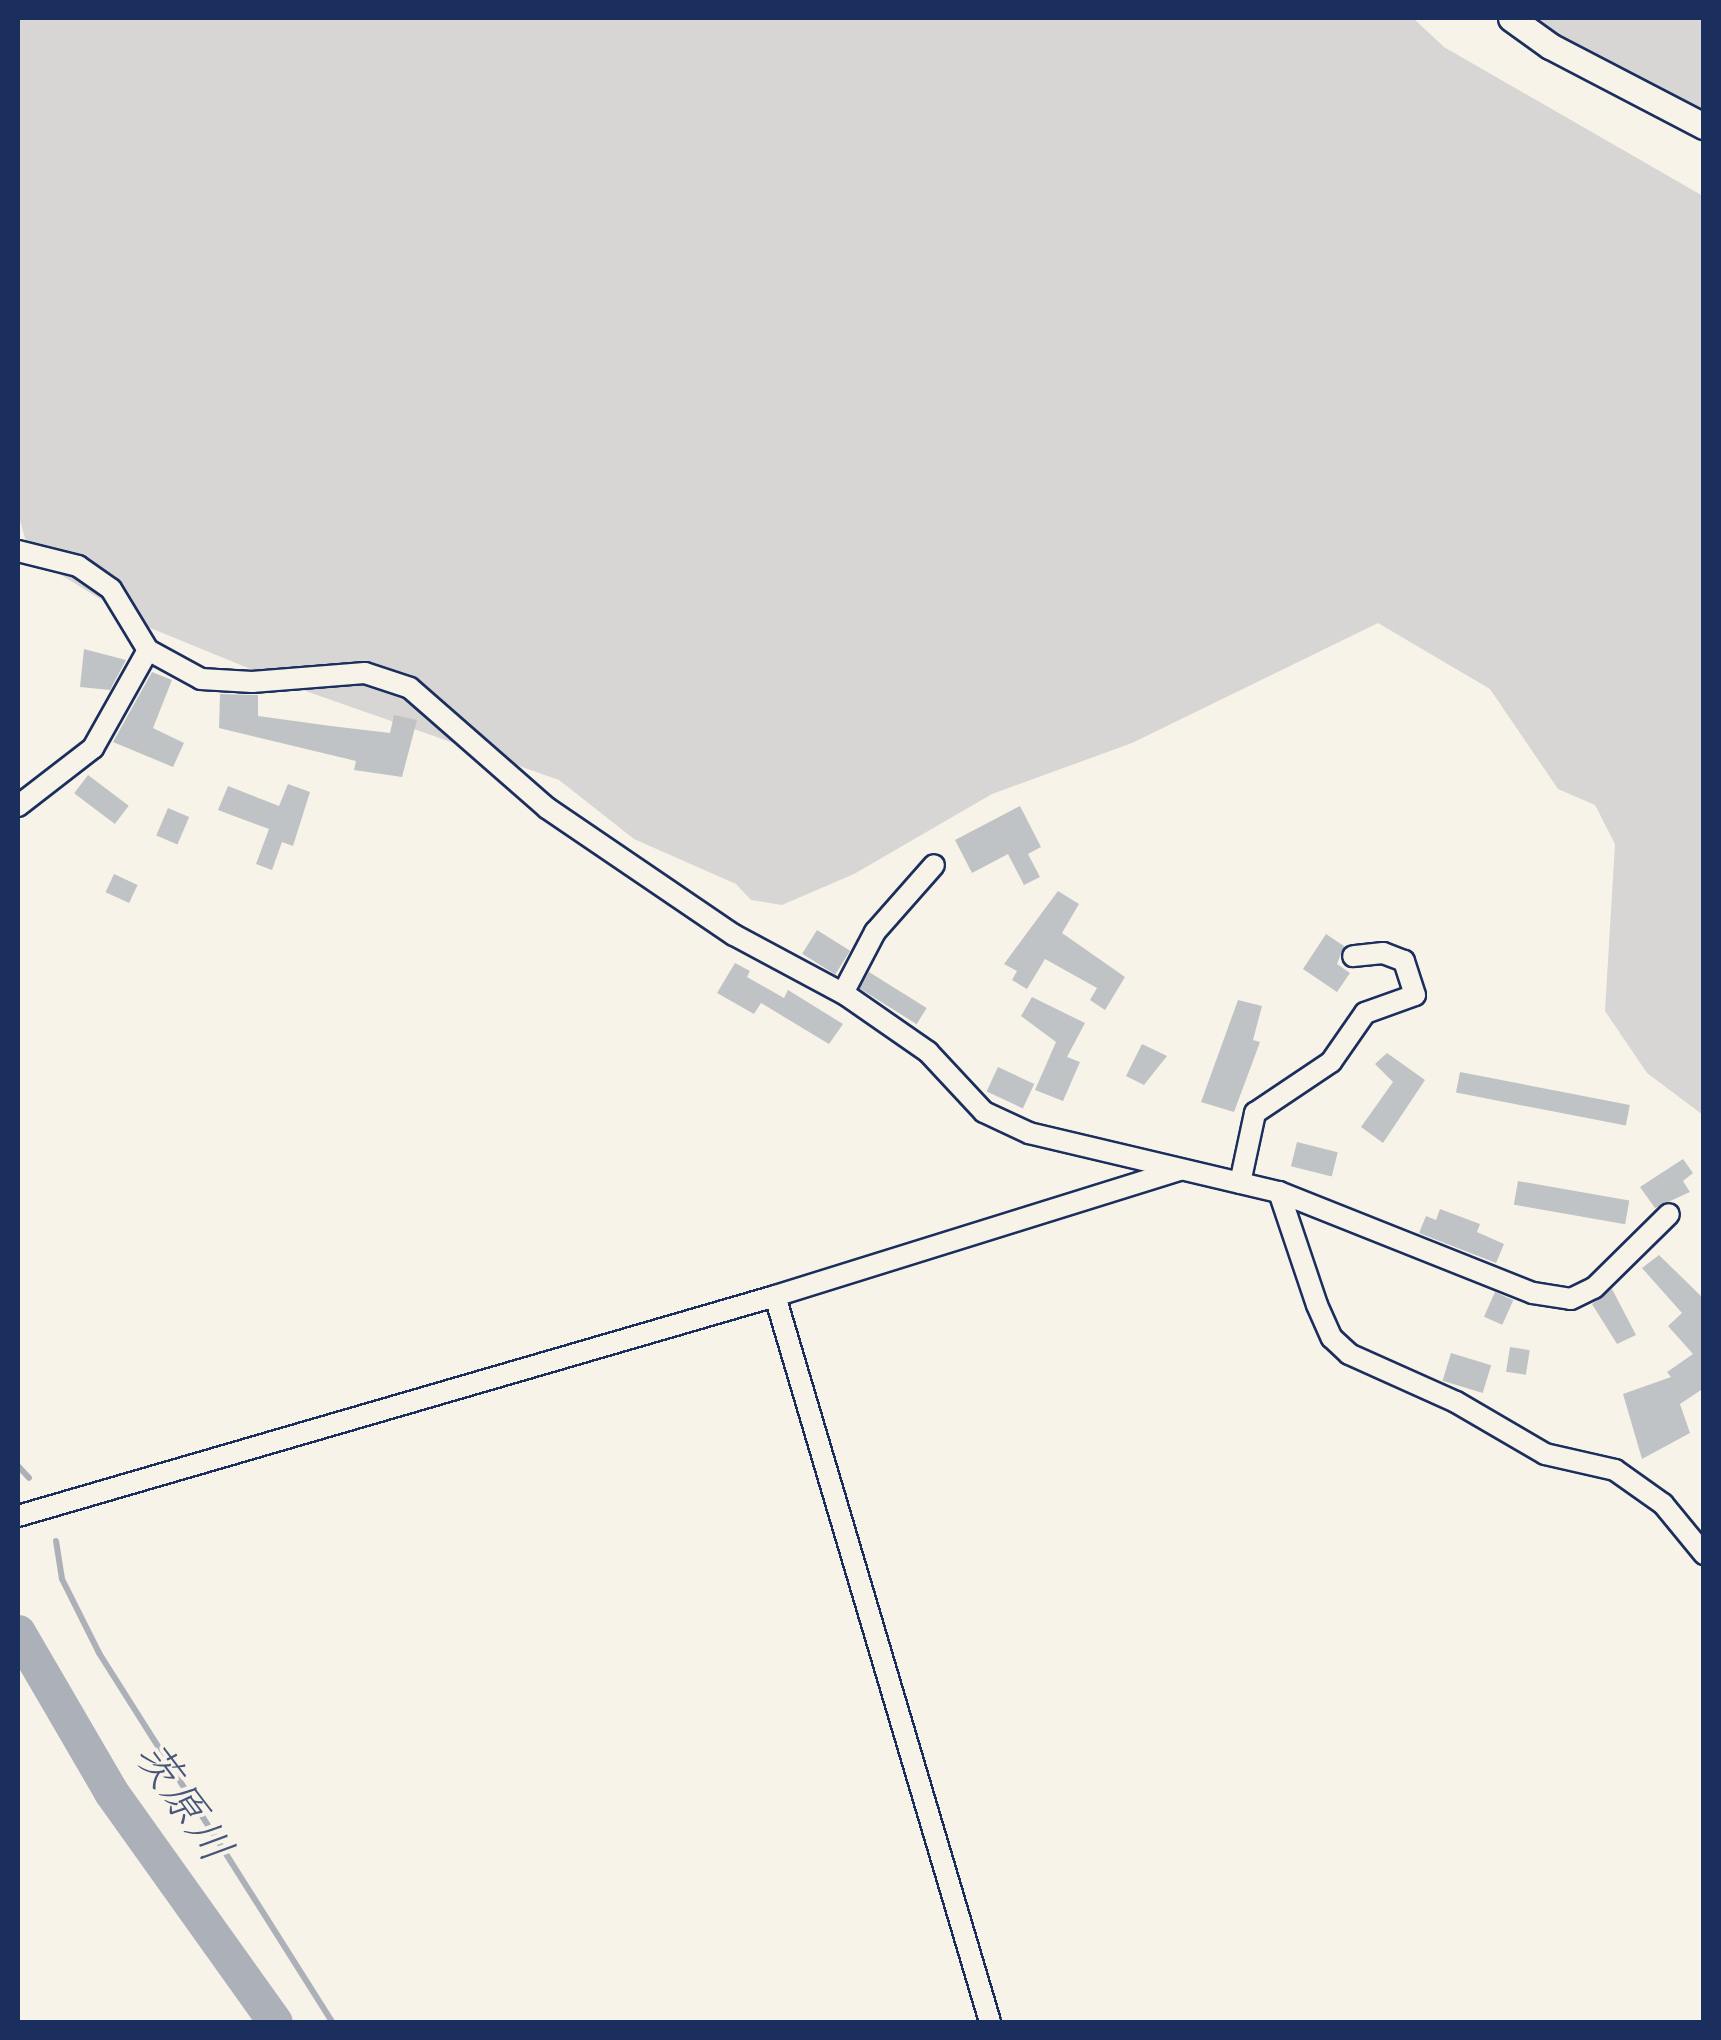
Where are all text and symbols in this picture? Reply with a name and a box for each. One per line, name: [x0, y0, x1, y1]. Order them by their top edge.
water label: 茨原川: [120, 1733, 240, 1875]

